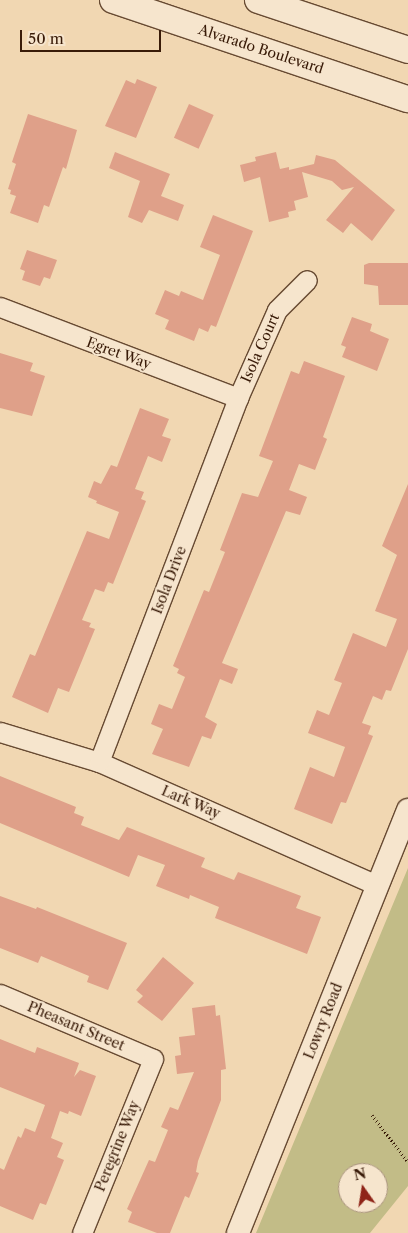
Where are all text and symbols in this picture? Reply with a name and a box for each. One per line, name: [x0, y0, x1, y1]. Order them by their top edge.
scale bar: [22, 20, 164, 52]
street label: Alvarado Boulevard: [196, 21, 326, 77]
text: 50 m: [28, 29, 64, 48]
street label: Isola Court: [237, 311, 283, 385]
street label: Egret Way: [84, 333, 154, 373]
street label: Isola Drive: [148, 544, 190, 616]
street label: Lark Way: [159, 782, 223, 822]
street label: Lowry Road: [300, 980, 346, 1062]
street label: Pheasant Street: [25, 998, 127, 1054]
street label: Peregrine Way: [91, 1098, 143, 1194]
north arrow: [338, 1163, 388, 1213]
text: N: [352, 1164, 368, 1184]

